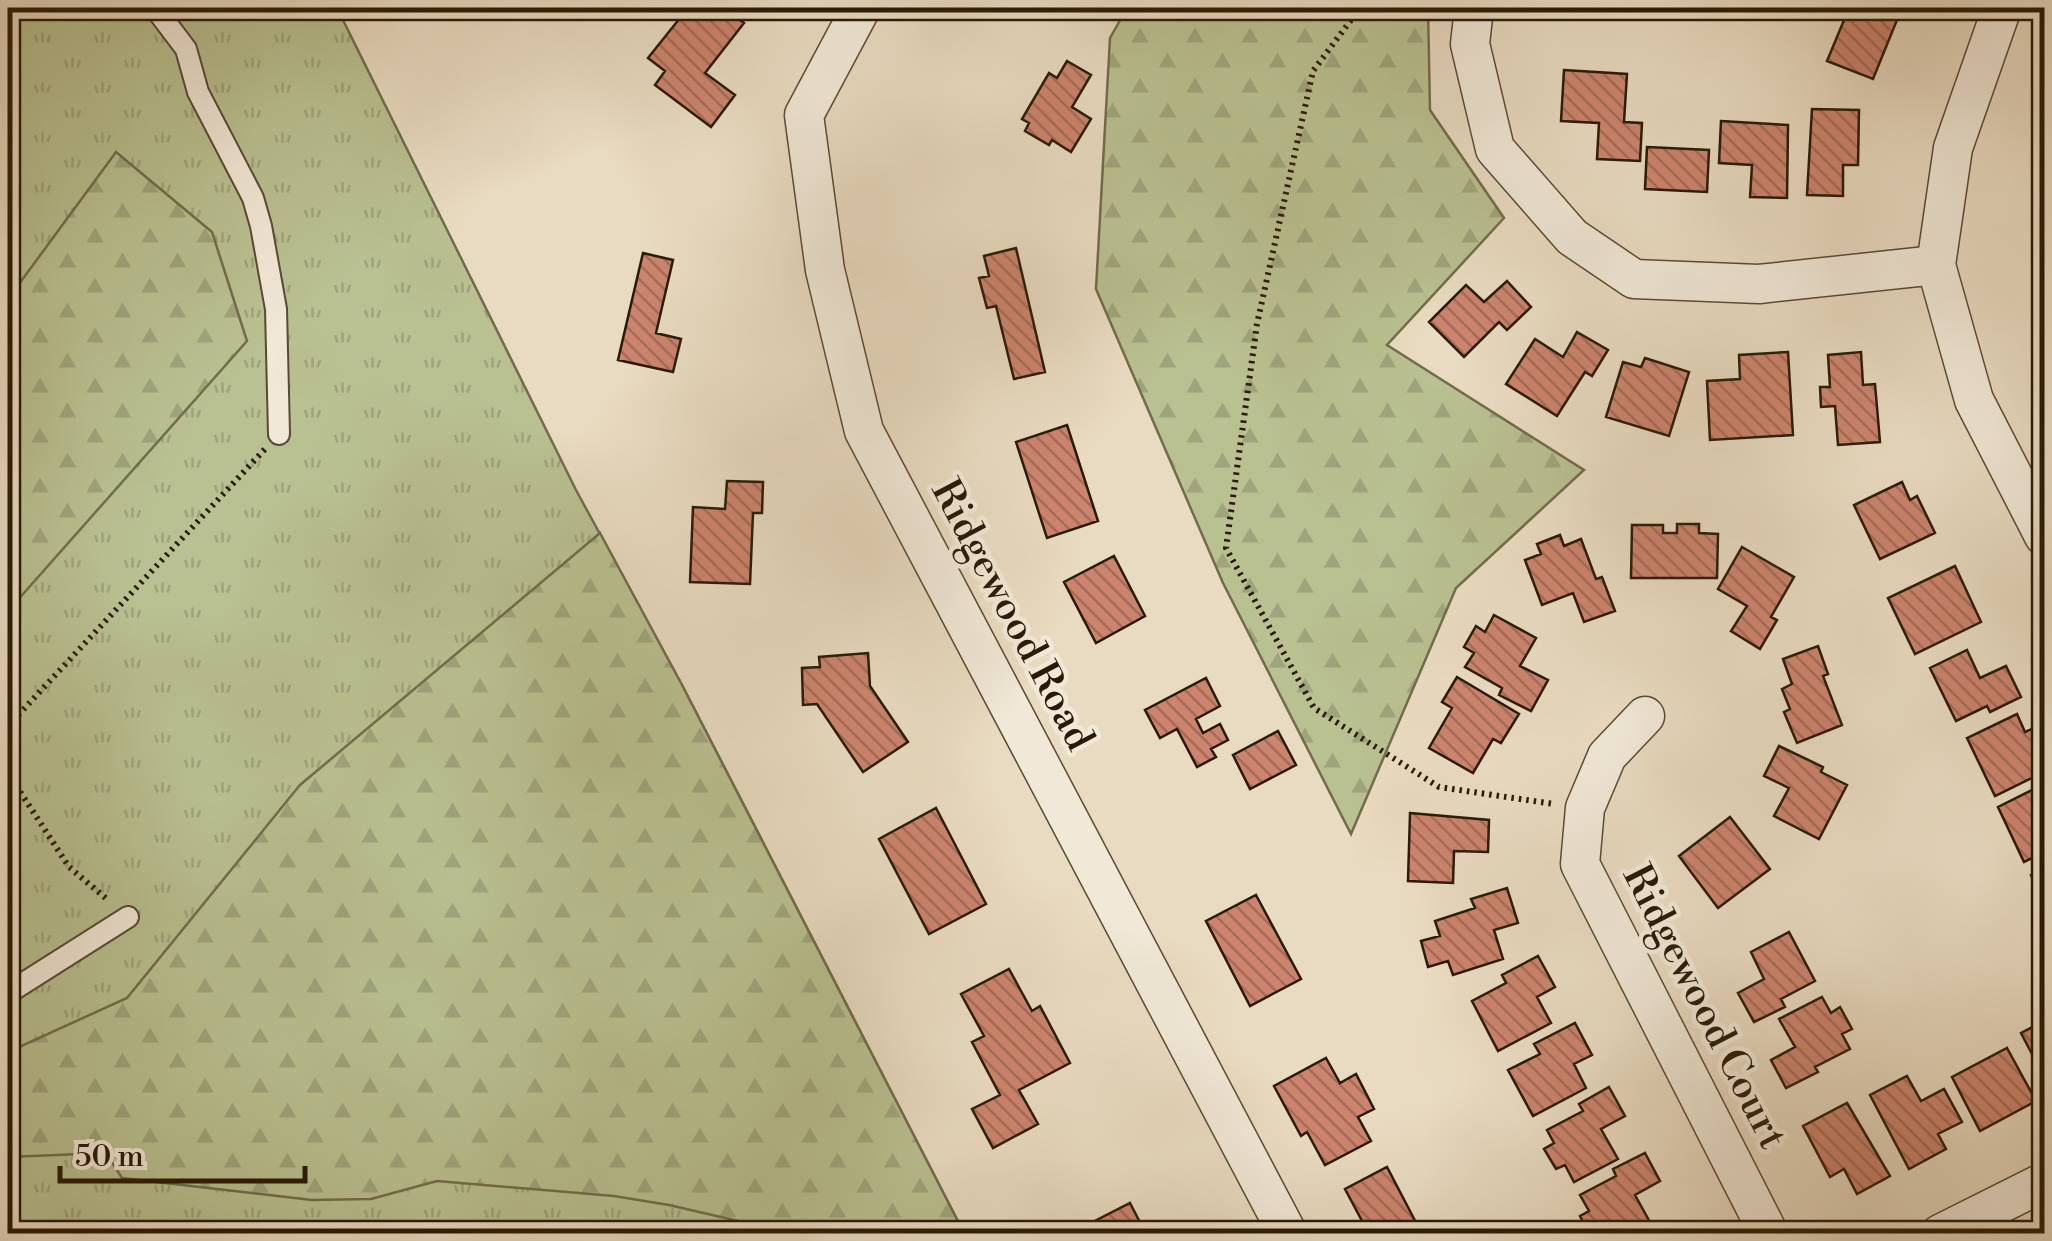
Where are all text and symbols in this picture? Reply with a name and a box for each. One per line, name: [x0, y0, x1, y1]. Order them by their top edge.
street label: Ridgewood Road: [919, 471, 1105, 760]
street label: Ridgewood Court: [1610, 856, 1797, 1158]
scale bar: [60, 1121, 305, 1183]
text: 50 m: [75, 1138, 144, 1176]

